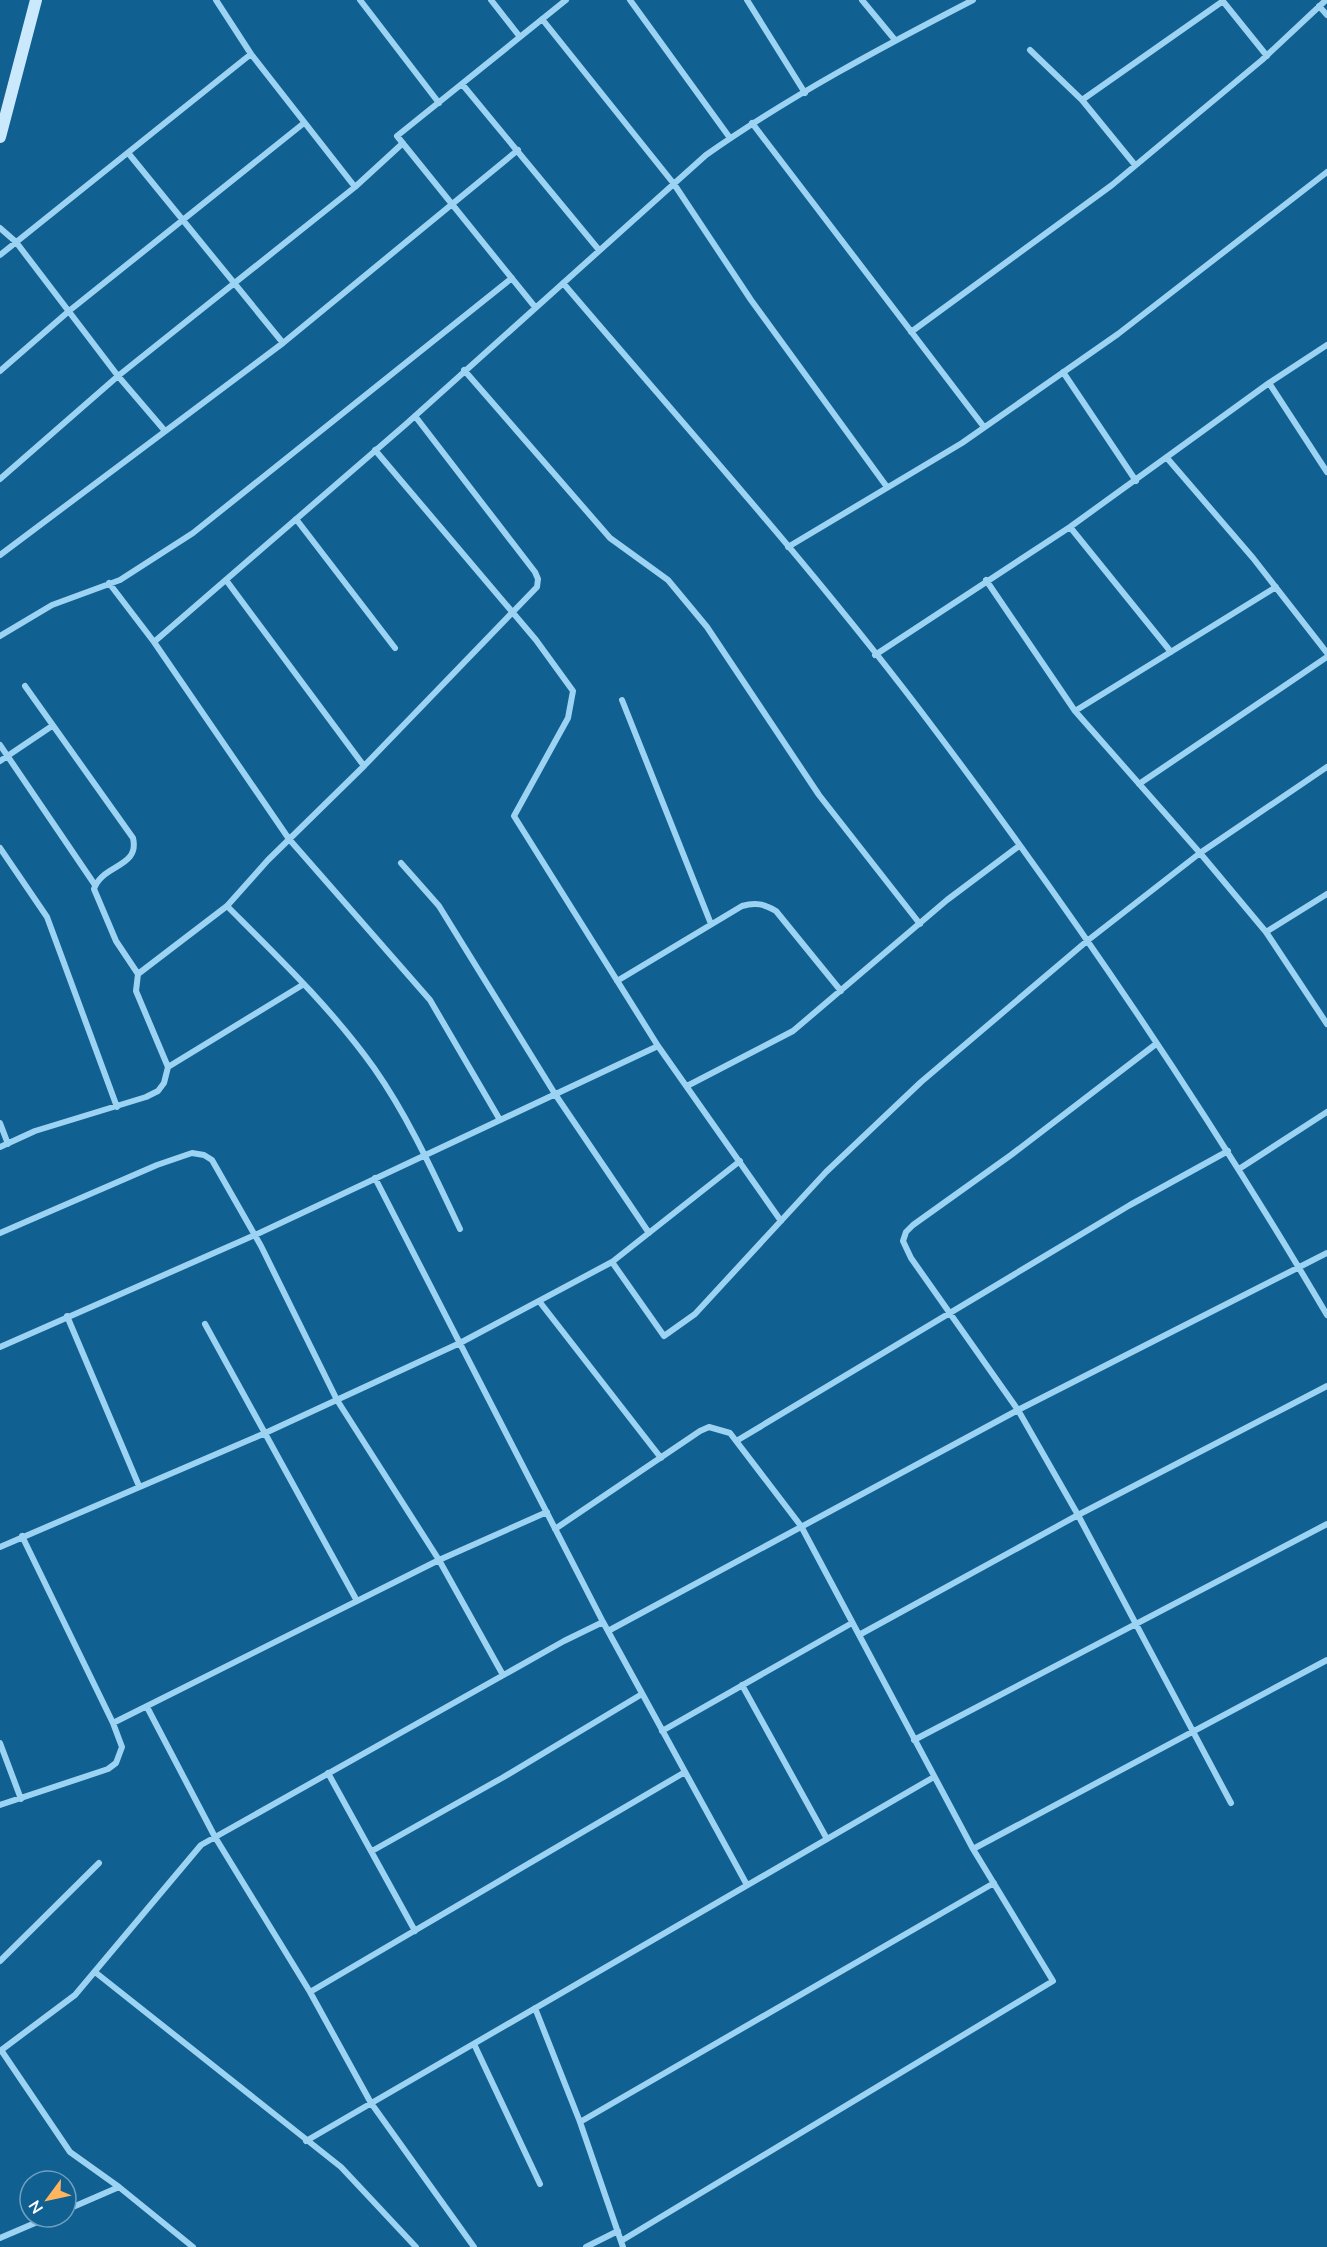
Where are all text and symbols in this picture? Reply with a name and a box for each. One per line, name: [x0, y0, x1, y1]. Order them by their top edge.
north arrow: [18, 2169, 78, 2229]
text: N: [24, 2196, 49, 2218]

